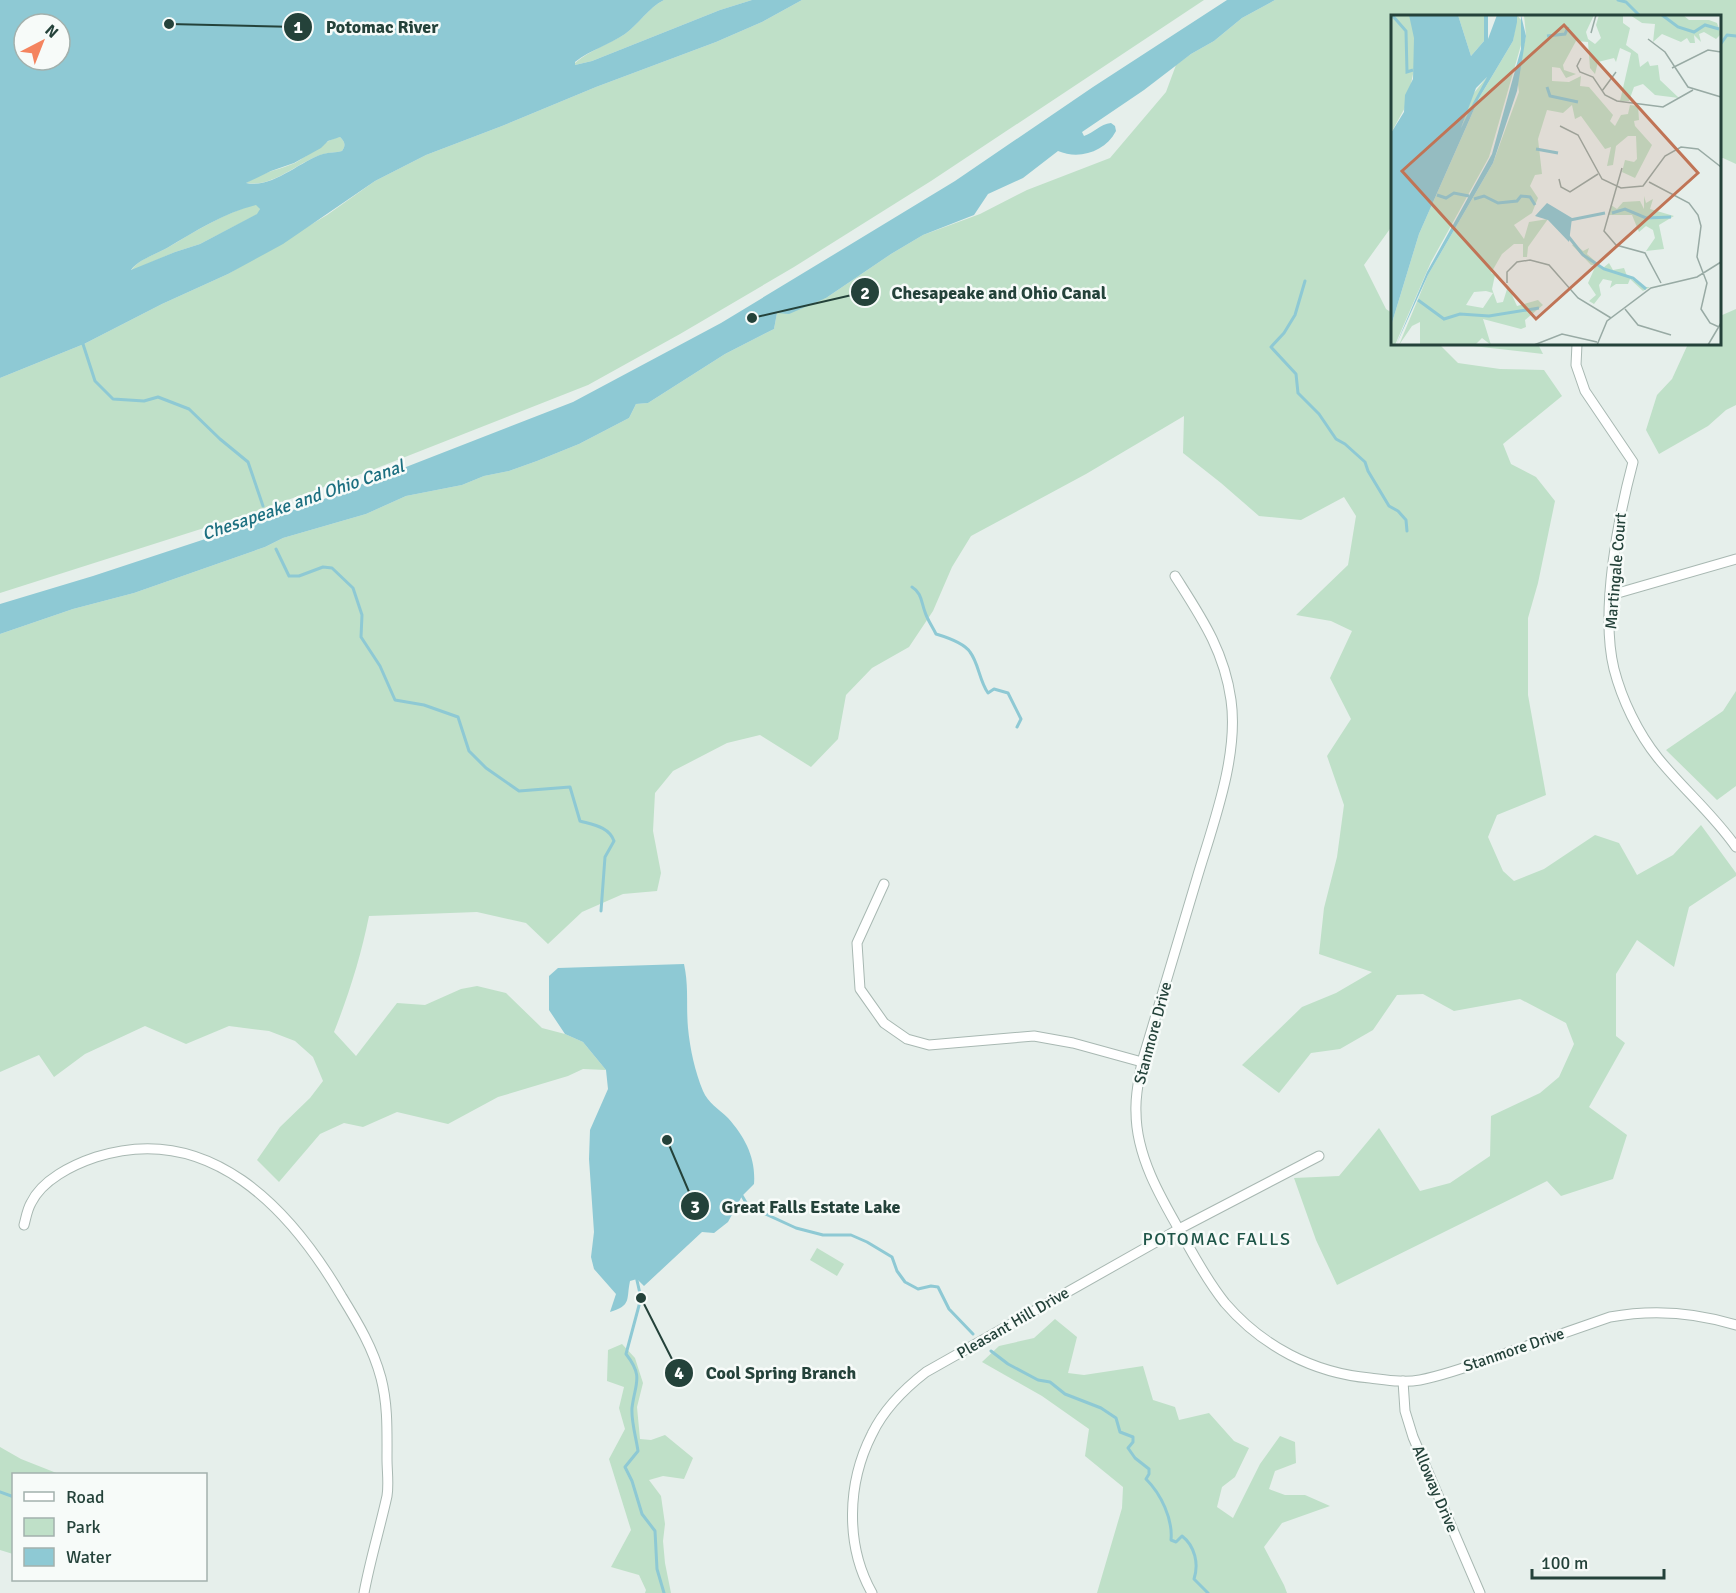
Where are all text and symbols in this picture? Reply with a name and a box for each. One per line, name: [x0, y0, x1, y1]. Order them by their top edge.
callout: Potomac River: [283, 9, 450, 45]
north arrow: [12, 12, 72, 72]
inset map: [1391, 15, 1721, 345]
text: 1: [293, 16, 303, 38]
text: Potomac River: [326, 16, 439, 38]
text: N: [41, 20, 62, 43]
callout: Chesapeake and Ohio Canal: [850, 274, 1118, 310]
text: 2: [860, 282, 870, 304]
text: Chesapeake and Ohio Canal: [892, 282, 1107, 304]
water label: Chesapeake and Ohio Canal: [199, 454, 409, 545]
street label: Martingale Court: [1601, 511, 1631, 630]
street label: Stanmore Drive: [1130, 980, 1176, 1086]
callout: Great Falls Estate Lake: [680, 1188, 913, 1224]
text: 3: [690, 1196, 700, 1218]
text: Great Falls Estate Lake: [722, 1196, 901, 1218]
district label: POTOMAC FALLS: [1142, 1228, 1292, 1250]
street label: Pleasant Hill Drive: [953, 1283, 1073, 1363]
street label: Stanmore Drive: [1461, 1323, 1567, 1377]
callout: Cool Spring Branch: [664, 1355, 869, 1391]
text: 4: [674, 1362, 684, 1384]
text: Cool Spring Branch: [706, 1362, 857, 1384]
street label: Alloway Drive: [1408, 1442, 1462, 1536]
legend: [12, 1473, 207, 1581]
text: Road: [66, 1486, 105, 1508]
text: Park: [66, 1516, 101, 1538]
scale bar: [1532, 1542, 1664, 1580]
text: Water: [66, 1546, 112, 1568]
text: 100 m: [1541, 1552, 1588, 1574]

